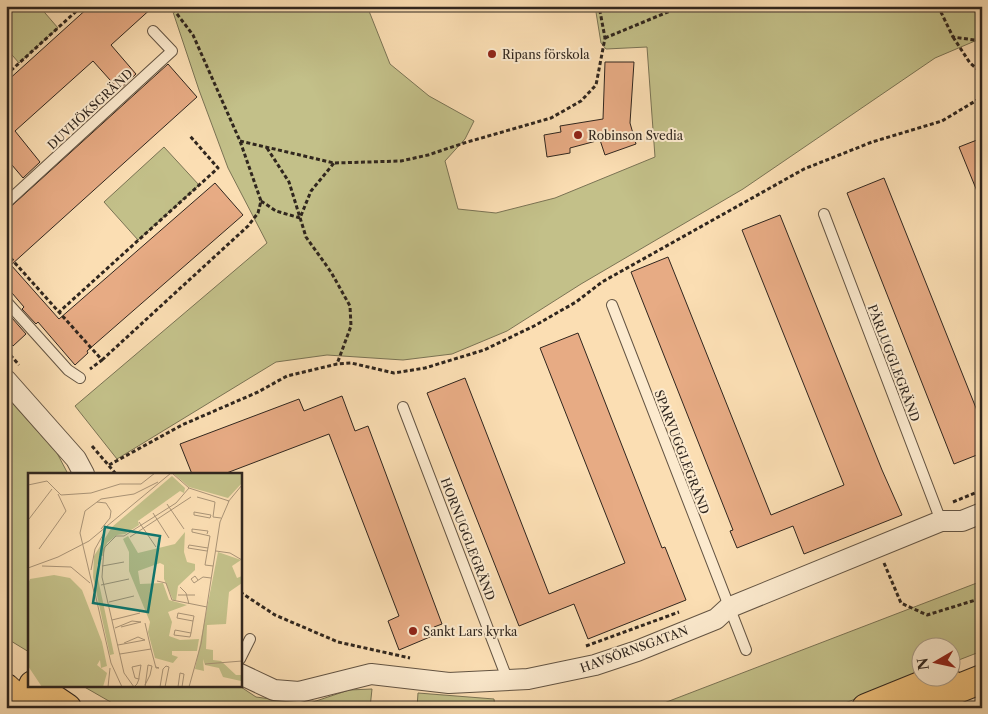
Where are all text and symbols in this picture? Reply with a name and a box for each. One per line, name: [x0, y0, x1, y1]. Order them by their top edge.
place label: Ripans förskola: [502, 47, 590, 62]
marker: Ripans förskola: [486, 48, 498, 60]
street label: DUVHÖKSGRÄND: [44, 65, 136, 152]
place label: Robinson Svedia: [588, 128, 684, 143]
marker: Robinson Svedia: [572, 129, 584, 141]
street label: PÄRLUGGLEGRÄND: [865, 302, 924, 424]
street label: SPARVUGGLEGRÄND: [651, 387, 714, 517]
inset map: [28, 473, 241, 686]
street label: HORNUGGLEGRÄND: [438, 475, 499, 603]
street label: HAVSÖRNSGATAN: [578, 622, 690, 676]
place label: Sankt Lars kyrka: [423, 624, 518, 639]
marker: Sankt Lars kyrka: [407, 625, 419, 637]
north arrow: [910, 636, 960, 686]
text: N: [913, 657, 933, 671]

